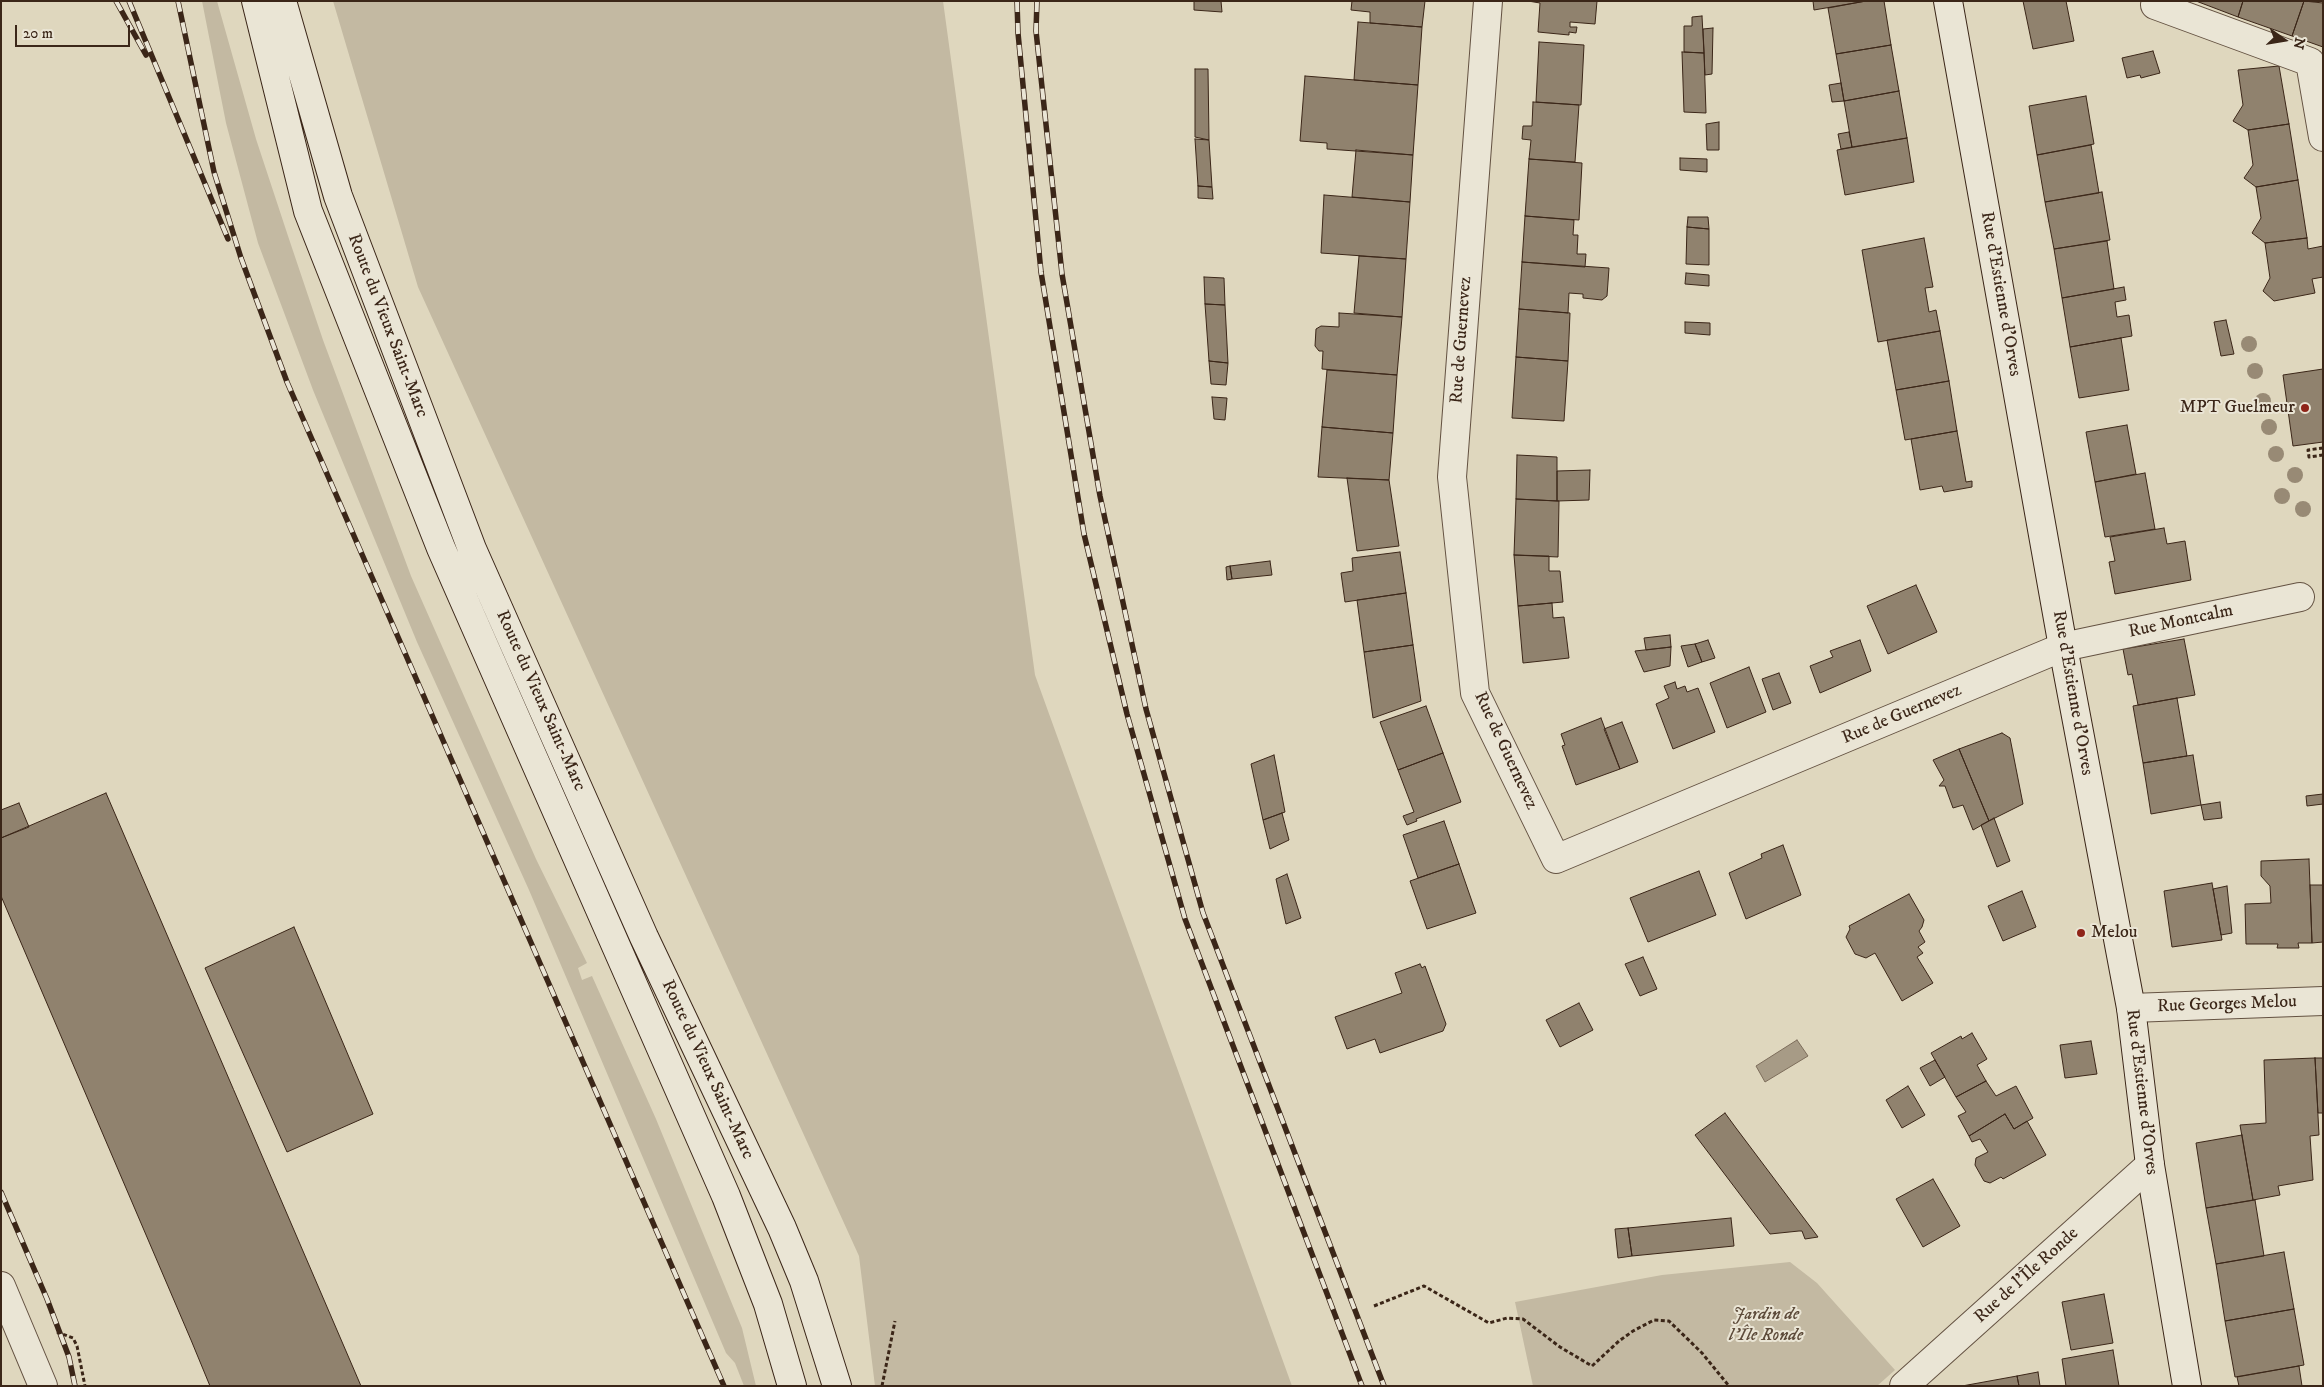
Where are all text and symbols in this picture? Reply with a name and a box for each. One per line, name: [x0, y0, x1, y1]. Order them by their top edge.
scale bar: [18, 15, 132, 47]
north arrow: [2259, 15, 2309, 65]
text: 20 m: [23, 24, 53, 43]
text: N: [2289, 36, 2309, 51]
street label: Rue d'Estienne d'Orves: [1975, 210, 2025, 378]
street label: Route du Vieux Saint-Marc: [342, 231, 432, 421]
street label: Rue de Guernevez: [1447, 276, 1477, 404]
place label: MPT Guelmeur: [2180, 397, 2295, 419]
marker: MPT Guelmeur: [2299, 402, 2311, 414]
street label: Rue Montcalm: [2127, 600, 2235, 644]
street label: Route du Vieux Saint-Marc: [490, 607, 590, 795]
street label: Rue d'Estienne d'Orves: [2047, 609, 2097, 777]
street label: Rue de Guernevez: [1839, 680, 1965, 750]
street label: Rue de Guernevez: [1468, 689, 1542, 813]
place label: Melou: [2091, 922, 2137, 944]
marker: Melou: [2075, 927, 2087, 939]
street label: Route du Vieux Saint-Marc: [656, 977, 758, 1163]
street label: Rue Georges Melou: [2157, 992, 2297, 1018]
street label: Rue d'Estienne d'Orves: [2120, 1008, 2162, 1176]
street label: Rue de l'Île Ronde: [1970, 1224, 2084, 1328]
park label: Jardin de l'Île Ronde: [1729, 1304, 1803, 1346]

